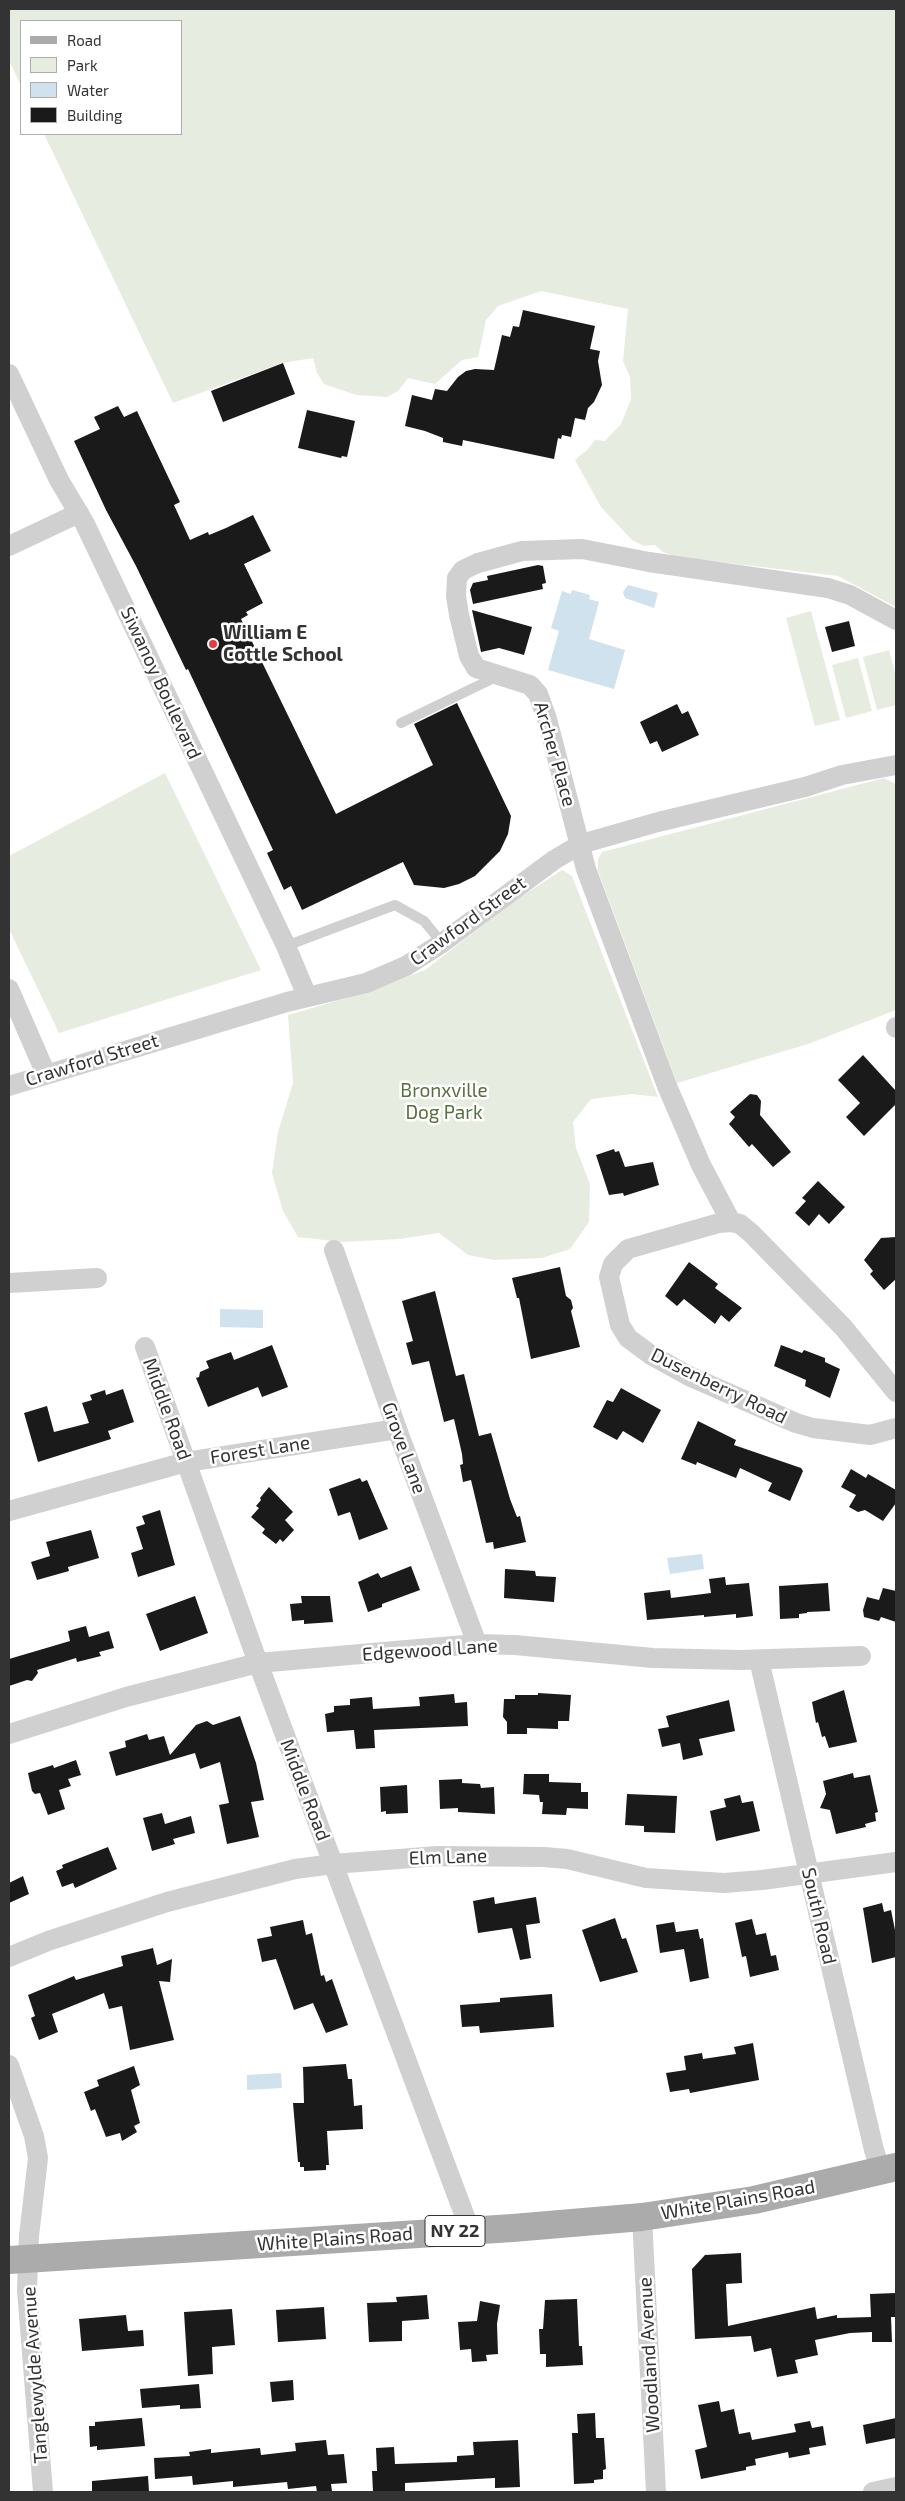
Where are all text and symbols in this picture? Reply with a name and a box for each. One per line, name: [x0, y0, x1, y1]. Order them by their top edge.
legend: [20, 20, 182, 135]
text: Road: [67, 31, 102, 49]
text: Park: [67, 56, 98, 74]
text: Water: [67, 81, 109, 99]
text: Building: [67, 106, 122, 124]
street label: Siwanoy Boulevard: [116, 603, 206, 763]
place label: William E Cottle School: [223, 622, 343, 666]
marker: William E Cottle School: [207, 638, 219, 650]
street label: Archer Place: [529, 699, 581, 809]
street label: Crawford Street: [406, 871, 530, 971]
street label: Crawford Street: [23, 1029, 161, 1091]
park label: Bronxville Dog Park: [400, 1080, 488, 1124]
street label: Dusenberry Road: [647, 1343, 791, 1429]
street label: Middle Road: [138, 1355, 196, 1463]
street label: Grove Lane: [377, 1399, 431, 1497]
street label: Forest Lane: [208, 1431, 312, 1469]
street label: Edgewood Lane: [361, 1634, 499, 1666]
street label: Middle Road: [275, 1736, 335, 1844]
street label: Elm Lane: [408, 1844, 488, 1870]
street label: South Road: [797, 1865, 841, 1967]
street label: White Plains Road: [659, 2175, 817, 2225]
road number: NY 22: [425, 2216, 485, 2246]
street label: White Plains Road: [256, 2222, 414, 2256]
street label: Woodland Avenue: [634, 2276, 664, 2434]
street label: Tanglewylde Avenue: [17, 2286, 53, 2464]

